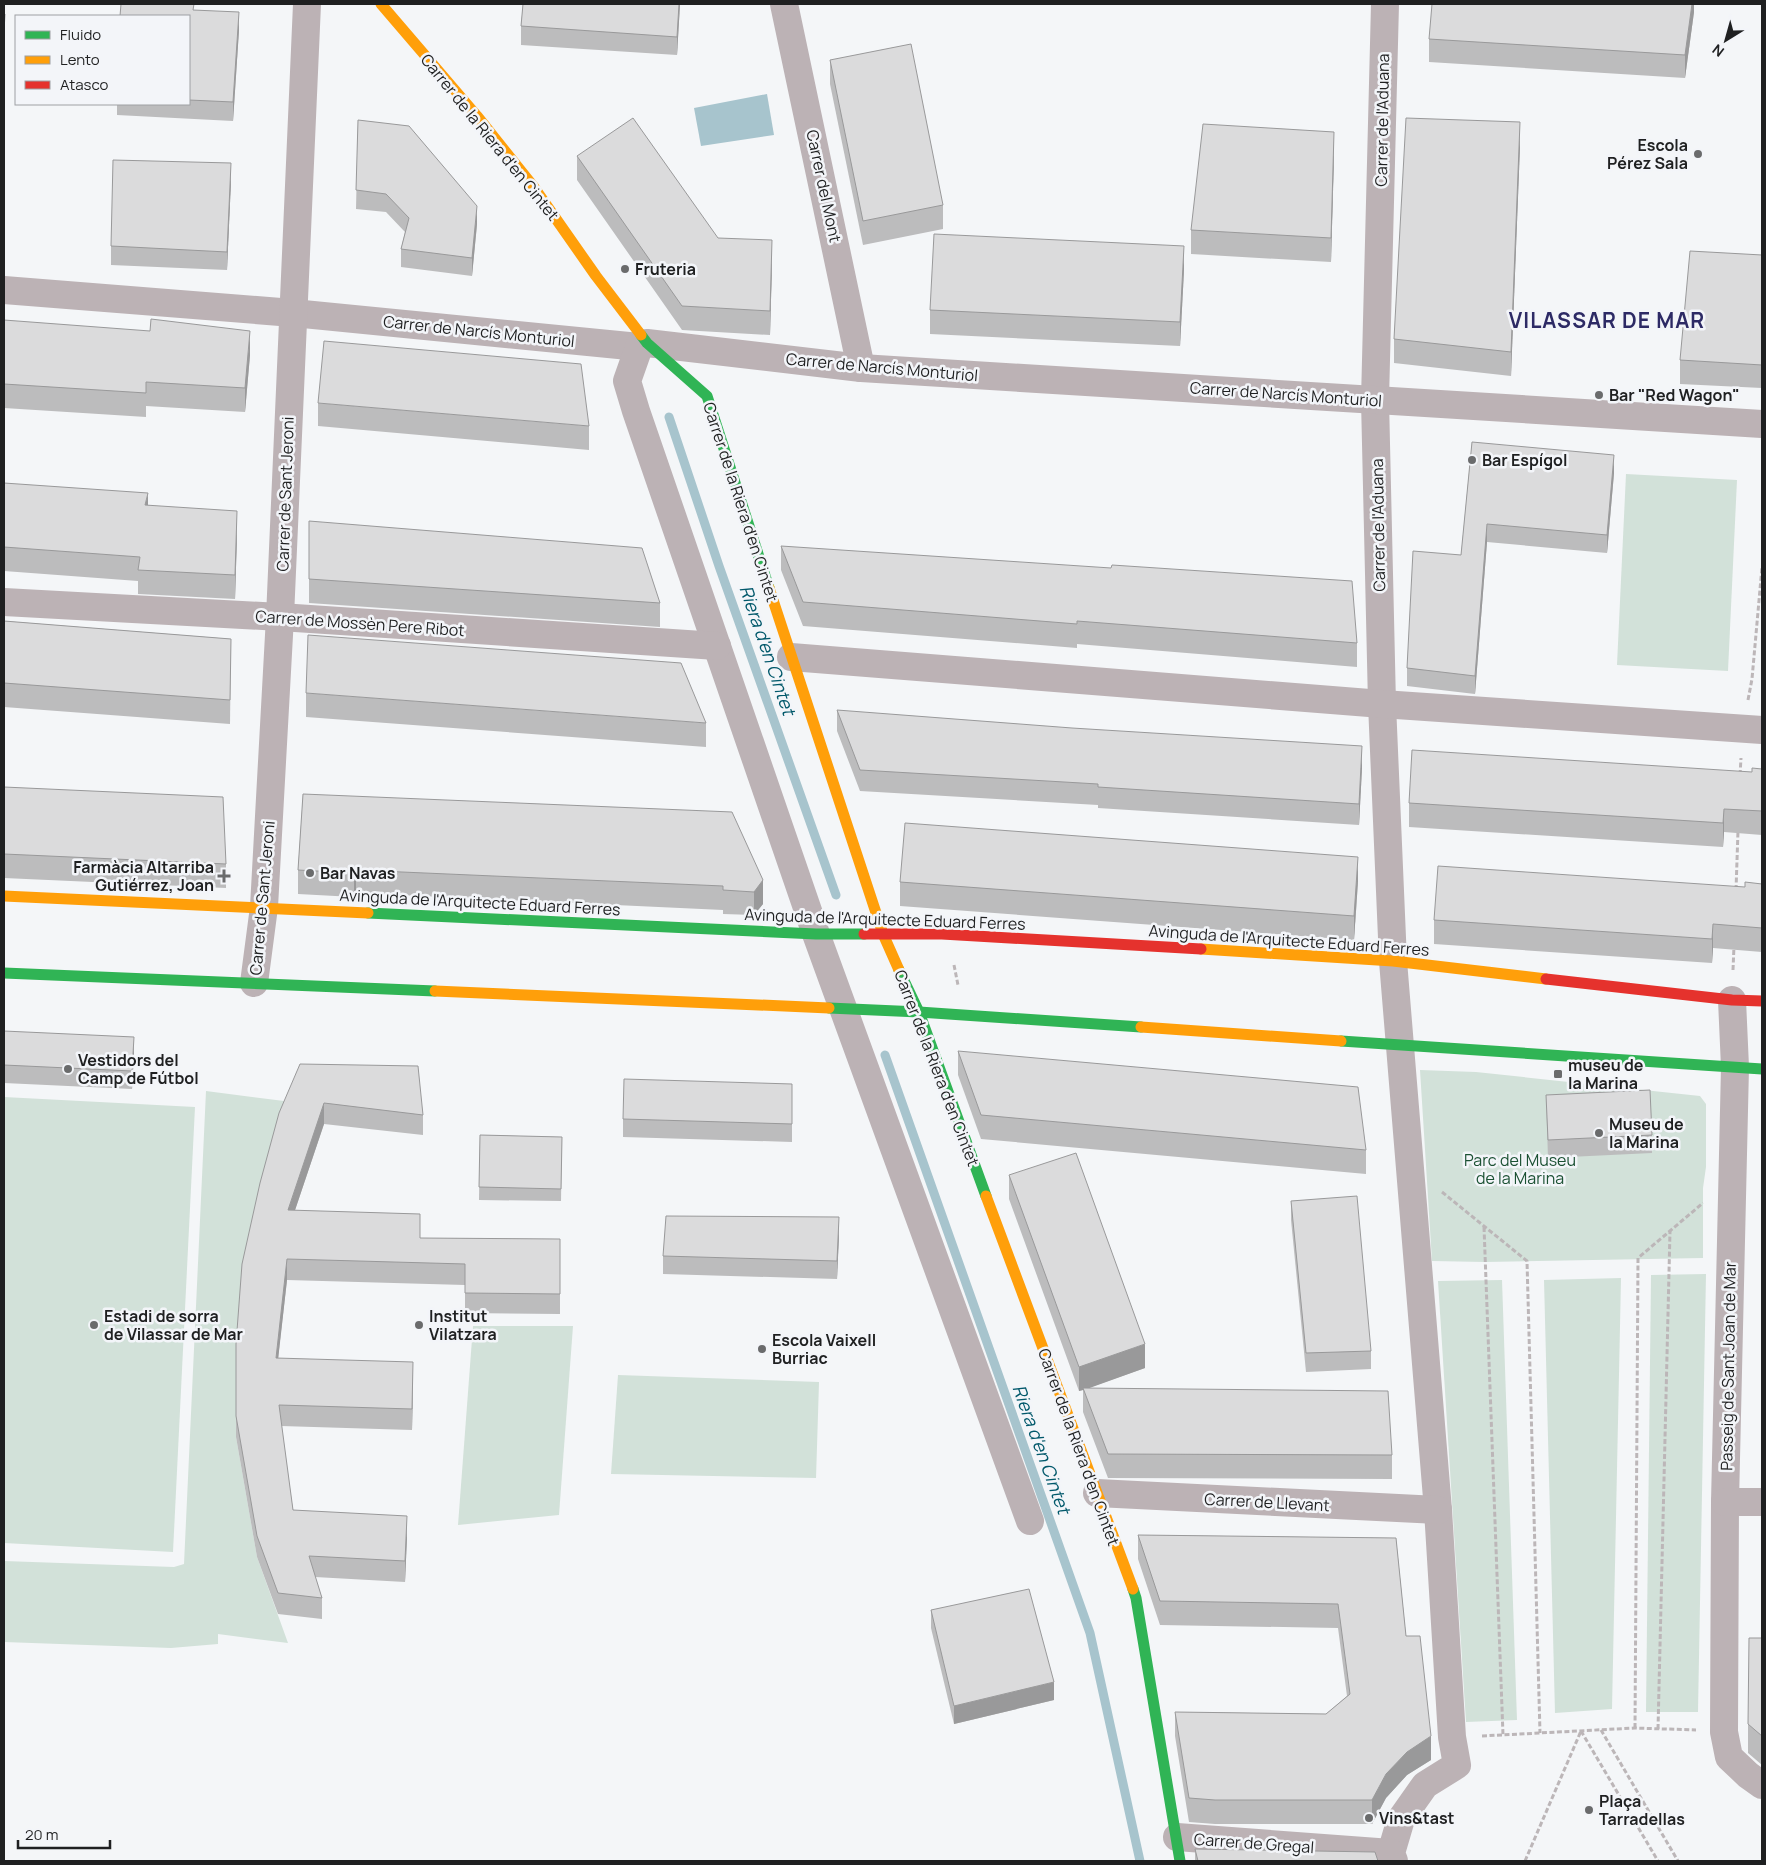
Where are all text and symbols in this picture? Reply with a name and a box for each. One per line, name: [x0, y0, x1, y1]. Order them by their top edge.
legend: [15, 15, 190, 105]
north arrow: [1701, 15, 1751, 65]
text: Fluido: [60, 24, 101, 45]
text: N: [1708, 40, 1728, 61]
text: Lento: [60, 49, 100, 70]
street label: Carrer de la Riera d'en Cintet: [416, 49, 564, 225]
street label: Carrer de l'Aduana: [1370, 53, 1394, 187]
text: Atasco: [60, 74, 108, 95]
street label: Carrer del Mont: [801, 128, 847, 244]
place label: Escola Pérez Sala: [1607, 134, 1688, 174]
marker: Escola Pérez Sala: [1692, 148, 1704, 160]
place label: Fruteria: [635, 258, 696, 280]
marker: Fruteria: [619, 263, 631, 275]
district label: VILASSAR DE MAR: [1509, 306, 1705, 334]
street label: Carrer de Narcís Monturiol: [382, 310, 576, 352]
street label: Carrer de Narcís Monturiol: [785, 348, 979, 386]
street label: Carrer de Narcís Monturiol: [1189, 376, 1383, 412]
place label: Bar "Red Wagon": [1609, 384, 1740, 406]
marker: Bar "Red Wagon": [1593, 389, 1605, 401]
street label: Carrer de la Riera d'en Cintet: [698, 399, 784, 605]
street label: Carrer de Sant Jeroni: [271, 416, 299, 572]
place label: Bar Espígol: [1482, 449, 1568, 471]
marker: Bar Espígol: [1466, 454, 1478, 466]
street label: Carrer de l'Aduana: [1366, 458, 1390, 592]
water label: Riera d'en Cintet: [735, 582, 802, 720]
street label: Carrer de Mossèn Pere Ribot: [255, 605, 465, 641]
street label: Carrer de Sant Jeroni: [244, 820, 280, 976]
place label: Farmàcia Altarriba Gutiérrez, Joan: [73, 856, 214, 896]
place label: Bar Navas: [320, 862, 396, 884]
marker: Bar Navas: [304, 867, 316, 879]
marker: Farmàcia Altarriba Gutiérrez, Joan: [218, 870, 230, 882]
street label: Avinguda de l'Arquitecte Eduard Ferres: [339, 884, 621, 920]
street label: Avinguda de l'Arquitecte Eduard Ferres: [744, 903, 1026, 935]
street label: Avinguda de l'Arquitecte Eduard Ferres: [1148, 919, 1430, 961]
street label: Carrer de la Riera d'en Cintet: [889, 967, 985, 1169]
place label: Vestidors del Camp de Fútbol: [78, 1049, 199, 1089]
place label: museu de la Marina: [1568, 1054, 1644, 1094]
marker: Vestidors del Camp de Fútbol: [62, 1063, 74, 1075]
marker: museu de la Marina: [1552, 1068, 1564, 1080]
place label: Museu de la Marina: [1609, 1113, 1684, 1153]
marker: Museu de la Marina: [1593, 1127, 1605, 1139]
park label: Parc del Museu de la Marina: [1464, 1149, 1576, 1189]
street label: Passeig de Sant Joan de Mar: [1715, 1261, 1741, 1471]
place label: Estadi de sorra de Vilassar de Mar: [104, 1305, 243, 1345]
place label: Institut Vilatzara: [429, 1305, 497, 1345]
marker: Estadi de sorra de Vilassar de Mar: [88, 1319, 100, 1331]
marker: Institut Vilatzara: [413, 1319, 425, 1331]
place label: Escola Vaixell Burriac: [772, 1329, 876, 1369]
marker: Escola Vaixell Burriac: [756, 1343, 768, 1355]
street label: Carrer de la Riera d'en Cintet: [1034, 1346, 1124, 1548]
water label: Riera d'en Cintet: [1009, 1381, 1075, 1517]
street label: Carrer de Llevant: [1204, 1488, 1330, 1516]
place label: Plaça Tarradellas: [1599, 1790, 1685, 1830]
marker: Plaça Tarradellas: [1583, 1804, 1595, 1816]
place label: Vins&tast: [1379, 1807, 1455, 1829]
marker: Vins&tast: [1363, 1812, 1375, 1824]
scale bar: [18, 1818, 110, 1850]
text: 20 m: [25, 1824, 58, 1845]
street label: Carrer de Gregal: [1193, 1828, 1315, 1858]

